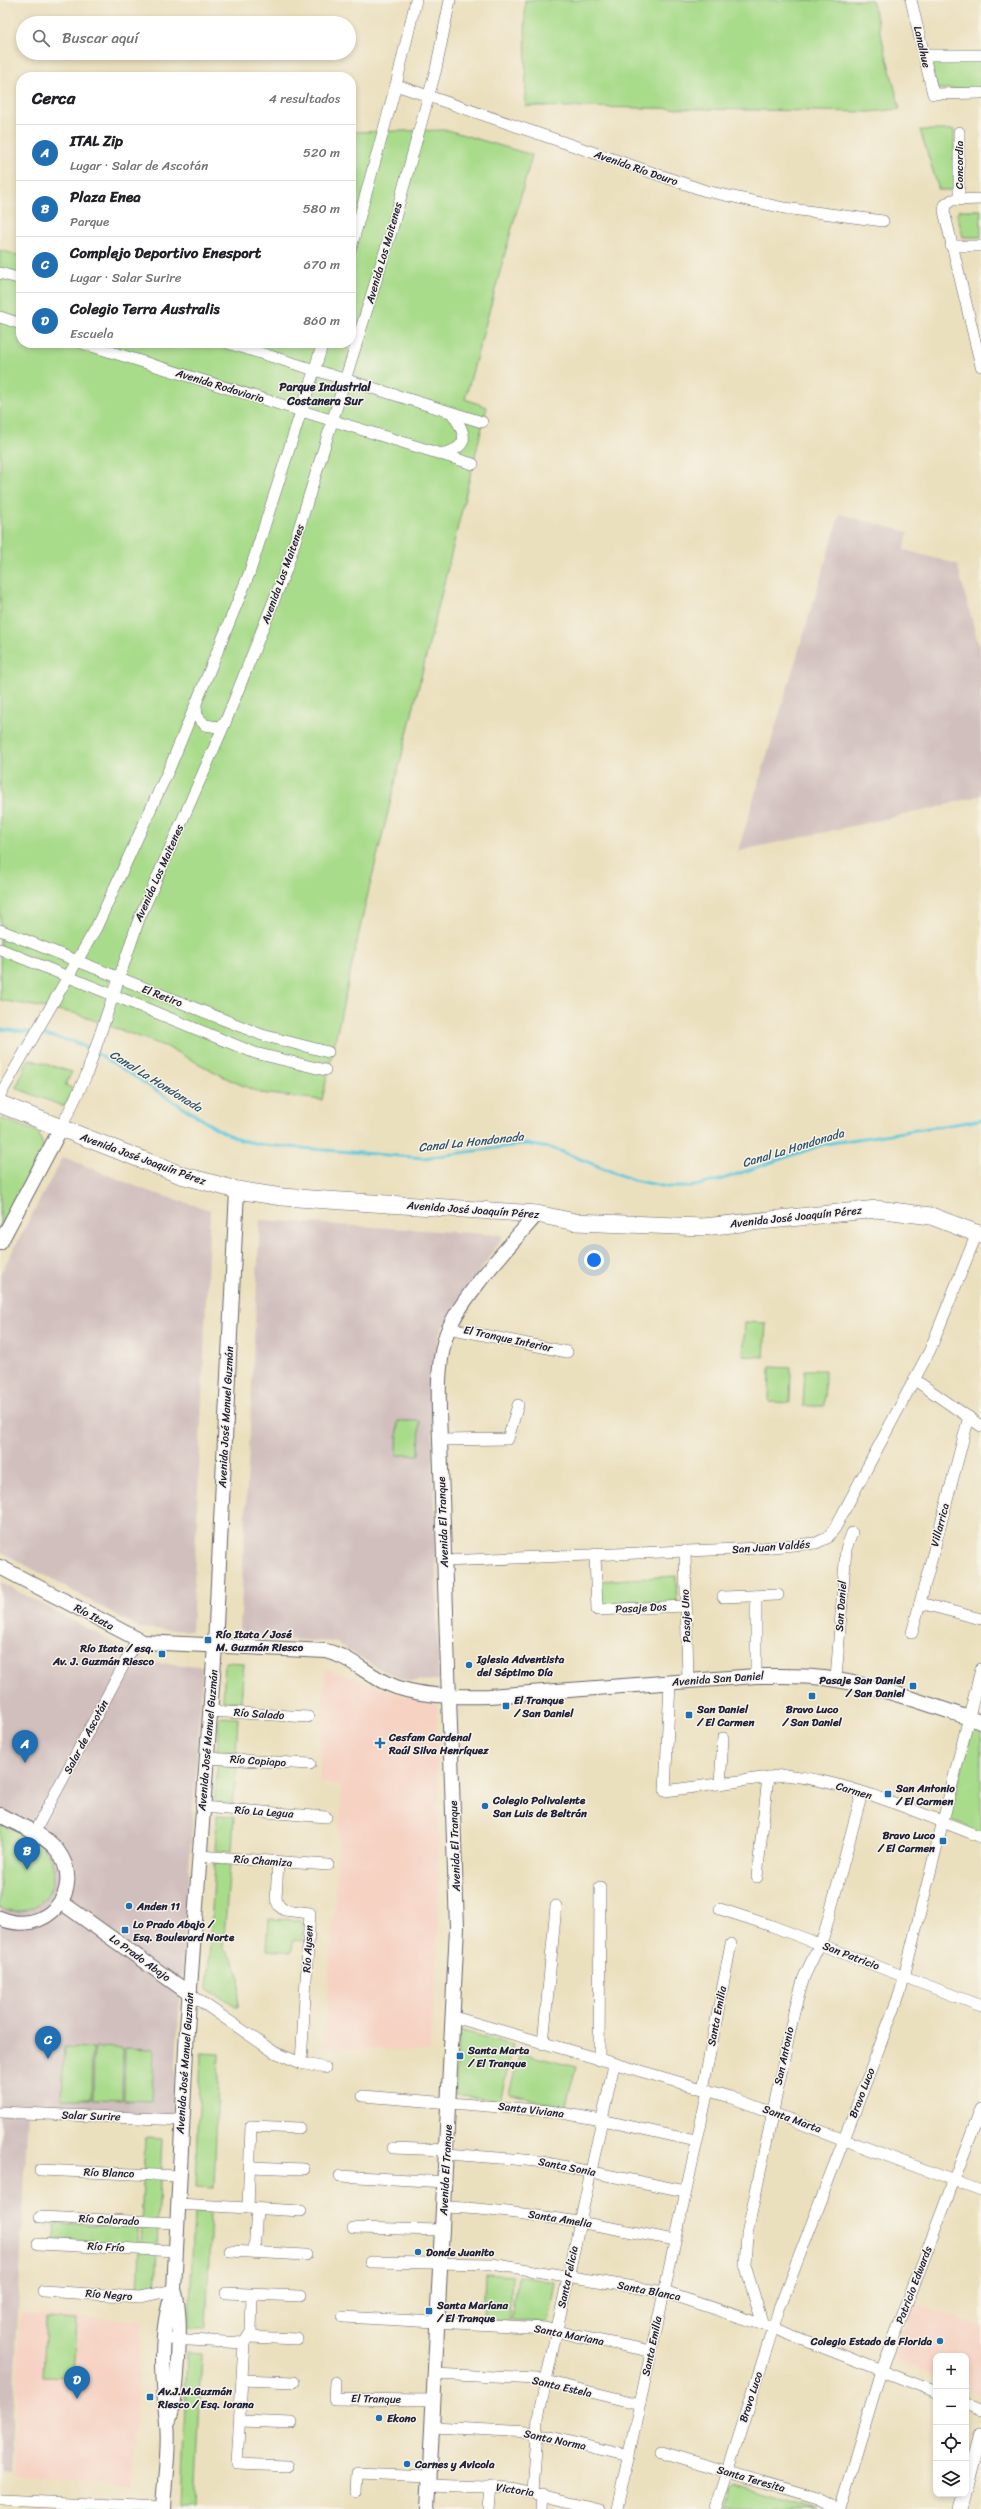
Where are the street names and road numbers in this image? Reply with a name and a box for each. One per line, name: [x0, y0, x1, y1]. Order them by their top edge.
street label: Lanalhue: [908, 24, 936, 70]
street label: Concordia: [950, 140, 969, 189]
street label: Avenida Río Douro: [591, 144, 681, 191]
street label: Avenida Los Maitenes: [360, 199, 408, 307]
street label: Avenida Rodoviario: [173, 363, 267, 409]
street label: Avenida Los Maitenes: [256, 521, 310, 627]
street label: Avenida Los Maitenes: [129, 820, 189, 926]
street label: El Retiro: [139, 980, 186, 1013]
street label: Avenida José Joaquín Pérez: [77, 1127, 209, 1191]
street label: Avenida José Joaquín Pérez: [405, 1196, 541, 1224]
street label: Avenida José Joaquín Pérez: [728, 1201, 864, 1233]
street label: El Tranque Interior: [462, 1320, 556, 1358]
street label: Avenida José Manuel Guzmán: [213, 1346, 239, 1489]
street label: Avenida El Tranque: [432, 1476, 454, 1569]
street label: Villarrica: [925, 1501, 955, 1549]
street label: San Juan Valdés: [731, 1535, 812, 1559]
street label: San Daniel: [830, 1579, 852, 1632]
street label: Pasaje Uno: [676, 1589, 696, 1643]
street label: Pasaje Dos: [615, 1597, 668, 1619]
street label: Río Itata: [70, 1598, 118, 1636]
street label: Avenida San Daniel: [670, 1666, 766, 1692]
street label: Avenida José Manuel Guzmán: [192, 1669, 224, 1812]
street label: Salar de Ascotán: [58, 1696, 114, 1778]
street label: Río Salado: [233, 1703, 285, 1725]
street label: Río Copiapo: [229, 1750, 287, 1772]
street label: Carmen: [834, 1777, 874, 1805]
street label: Río La Legua: [234, 1800, 295, 1824]
street label: Avenida El Tranque: [444, 1800, 466, 1893]
street label: Río Chamiza: [233, 1849, 293, 1873]
street label: Río Aysen: [297, 1925, 319, 1973]
street label: Lo Prado Abajo: [105, 1929, 175, 1987]
street label: San Patricio: [820, 1936, 883, 1976]
street label: Santa Emilia: [702, 1984, 732, 2048]
street label: Avenida José Manuel Guzmán: [171, 1992, 199, 2135]
street label: San Antonio: [769, 2025, 800, 2087]
street label: Bravo Luco: [844, 2065, 880, 2121]
street label: Santa Viviana: [497, 2097, 566, 2124]
street label: Santa Marta: [760, 2100, 824, 2139]
street label: Salar Surire: [61, 2105, 121, 2127]
street label: Avenida El Tranque: [434, 2123, 458, 2217]
street label: Santa Sonia: [537, 2152, 598, 2182]
street label: Río Blanco: [83, 2163, 135, 2183]
street label: Santa Amelia: [527, 2205, 594, 2233]
street label: Río Colorado: [78, 2209, 140, 2231]
street label: Río Frío: [87, 2237, 126, 2257]
street label: Patricio Edwards: [890, 2242, 938, 2327]
street label: Santa Felicia: [552, 2244, 584, 2310]
street label: Santa Blanca: [616, 2276, 683, 2307]
street label: Río Negro: [85, 2284, 134, 2306]
street label: Santa Emilia: [636, 2314, 668, 2378]
street label: Santa Mariana: [532, 2319, 606, 2351]
street label: Bravo Luco: [734, 2369, 768, 2425]
street label: Santa Estela: [530, 2371, 594, 2403]
street label: El Tranque: [351, 2389, 402, 2409]
street label: Santa Norma: [522, 2424, 588, 2456]
street label: Santa Teresita: [715, 2460, 788, 2498]
street label: Victoria: [494, 2478, 536, 2502]

